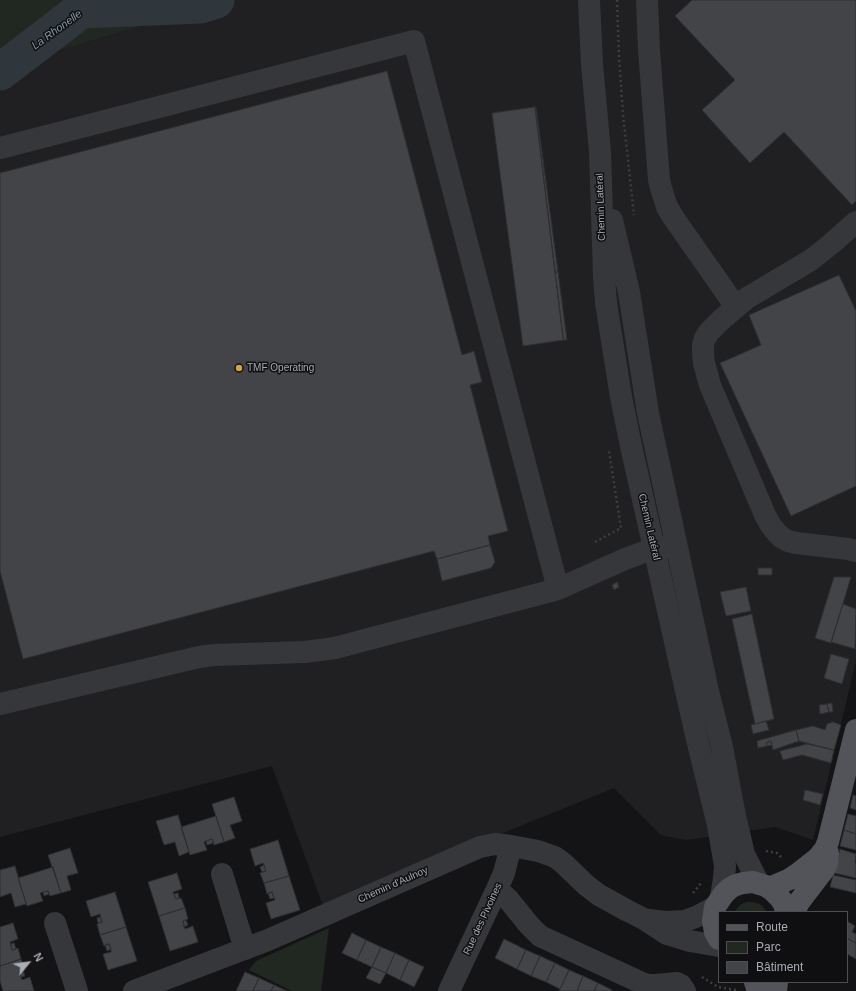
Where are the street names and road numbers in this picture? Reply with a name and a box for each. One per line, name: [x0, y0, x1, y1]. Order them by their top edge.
street label: Chemin Latéral: [594, 173, 608, 241]
street label: Chemin Latéral: [636, 493, 662, 561]
street label: Chemin d'Aulnoy: [356, 864, 430, 906]
street label: Rue des Pivoines: [461, 881, 505, 957]

